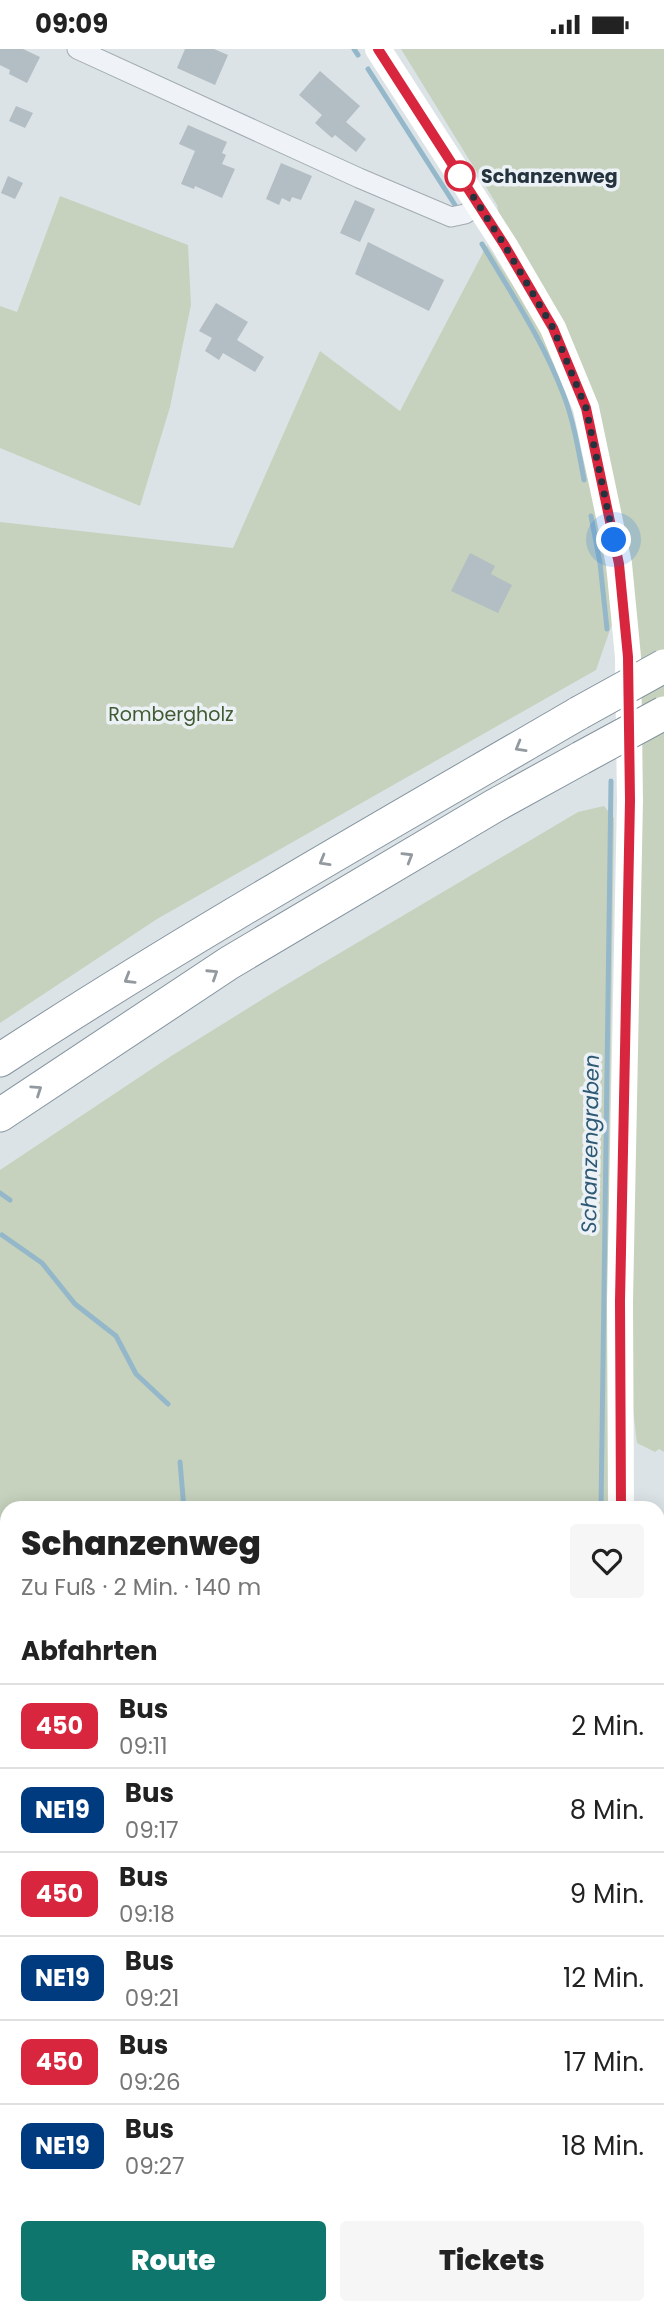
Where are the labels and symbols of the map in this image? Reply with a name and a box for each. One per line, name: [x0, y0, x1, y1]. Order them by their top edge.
marker: Schanzenweg: [445, 161, 475, 191]
place label: Schanzenweg: [481, 163, 618, 190]
your location: [596, 522, 631, 557]
park label: Rombergholz: [108, 701, 234, 728]
one-way arrow: [515, 739, 528, 752]
one-way arrow: [401, 852, 414, 865]
one-way arrow: [318, 853, 331, 866]
one-way arrow: [205, 970, 218, 982]
one-way arrow: [124, 971, 137, 984]
water label: Schanzengraben: [574, 1054, 606, 1234]
one-way arrow: [29, 1086, 42, 1098]

